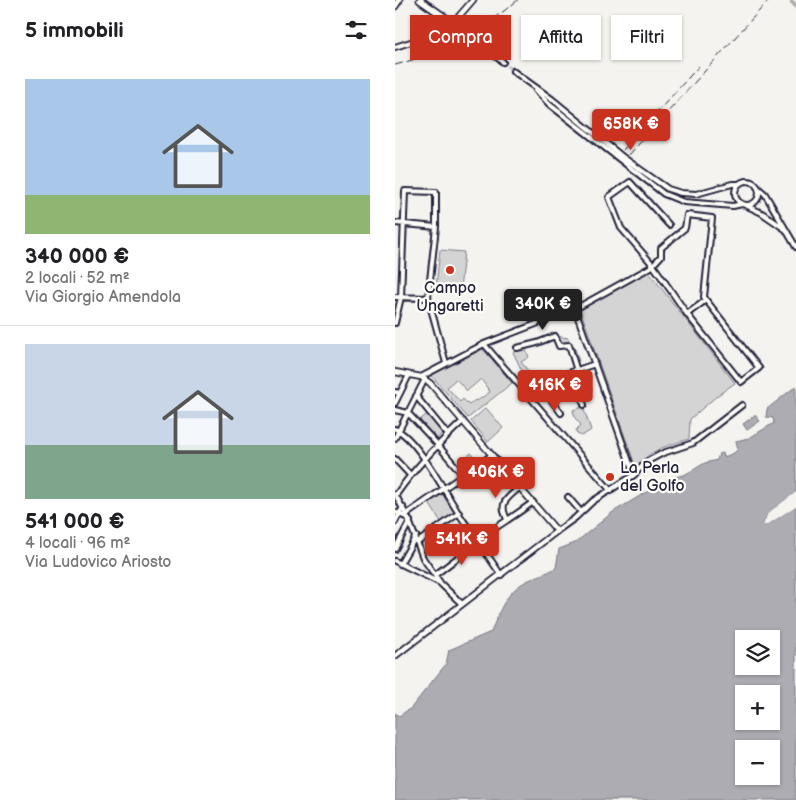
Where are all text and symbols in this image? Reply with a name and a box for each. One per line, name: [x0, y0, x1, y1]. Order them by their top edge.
chip: Compra: [410, 15, 511, 60]
chip: Affitta: [521, 15, 601, 60]
chip: Filtri: [611, 15, 682, 60]
icon: filters: [342, 16, 370, 44]
text: 5 immobili: [25, 18, 124, 43]
pin: 658K €: [590, 108, 672, 151]
icon: home: [153, 111, 243, 201]
text: 658K €: [603, 115, 659, 134]
text: 340 000 €: [25, 244, 129, 269]
marker: Campo Ungaretti: [444, 264, 456, 276]
text: 2 locali · 52 m²: [25, 269, 130, 288]
place label: Campo Ungaretti: [416, 279, 484, 316]
text: Via Giorgio Amendola: [25, 288, 181, 307]
pin: 340K €: [502, 288, 584, 331]
text: 340K €: [515, 295, 571, 314]
pin: 416K €: [514, 370, 596, 412]
text: 416K €: [529, 376, 581, 395]
icon: home: [153, 377, 243, 467]
pin: 406K €: [455, 456, 537, 499]
place label: La Perla del Golfo: [620, 459, 685, 496]
text: 406K €: [468, 463, 524, 482]
marker: La Perla del Golfo: [604, 471, 616, 483]
text: 541 000 €: [25, 509, 124, 534]
pin: 541K €: [421, 524, 503, 566]
text: 541K €: [436, 530, 488, 549]
text: 4 locali · 96 m²: [25, 534, 130, 553]
text: Via Ludovico Ariosto: [25, 553, 171, 572]
map controls: [735, 630, 780, 785]
button: layers: [735, 630, 780, 675]
button: +: [735, 685, 780, 730]
button: −: [735, 740, 780, 785]

